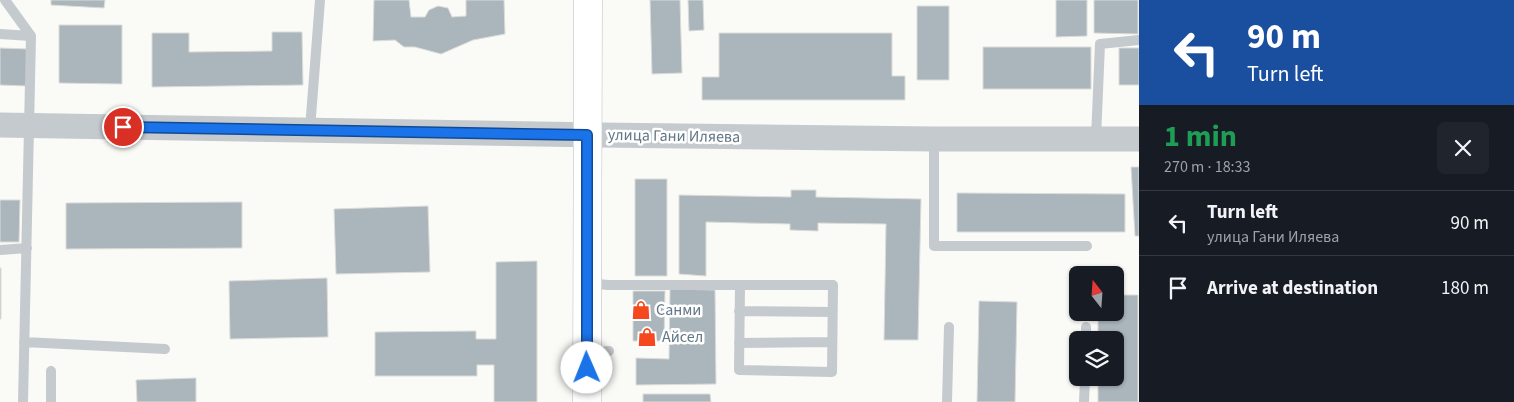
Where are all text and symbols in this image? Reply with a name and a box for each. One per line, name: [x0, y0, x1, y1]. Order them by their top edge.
text: 90 m: [1247, 12, 1321, 62]
icon: left: [1164, 20, 1229, 85]
text: Turn left: [1247, 58, 1323, 90]
pin: [102, 106, 144, 148]
icon: arrive: [109, 113, 137, 141]
text: 1 min: [1164, 115, 1237, 158]
button: close: [1437, 122, 1489, 174]
street label: улица Гани Иляева: [608, 124, 740, 148]
text: 270 m · 18:33: [1164, 156, 1251, 178]
text: Turn left: [1207, 199, 1278, 226]
icon: left: [1164, 209, 1192, 237]
text: 90 m: [1451, 210, 1489, 237]
text: улица Гани Иляева: [1207, 226, 1339, 248]
north arrow: [1069, 266, 1124, 321]
map controls: [1069, 266, 1124, 386]
icon: arrive: [1164, 274, 1192, 302]
text: Arrive at destination: [1207, 275, 1378, 302]
text: 180 m: [1441, 275, 1489, 302]
shop icon: Санми: [630, 299, 652, 321]
place label: Санми: [656, 299, 701, 321]
shop icon: Айсел: [636, 326, 658, 348]
place label: Айсел: [662, 326, 703, 348]
button: layers: [1069, 331, 1124, 386]
position arrow: [560, 341, 612, 393]

